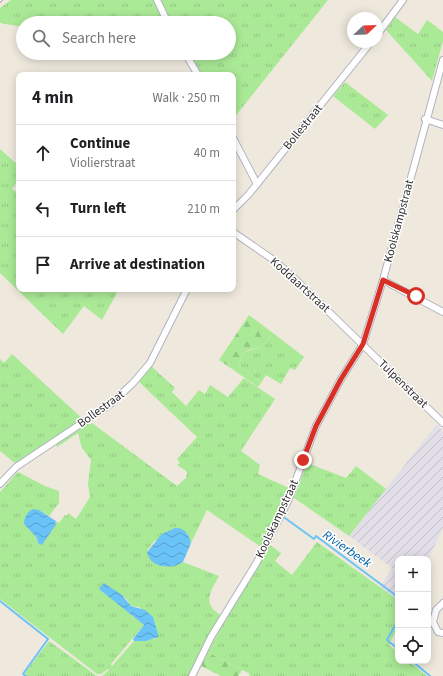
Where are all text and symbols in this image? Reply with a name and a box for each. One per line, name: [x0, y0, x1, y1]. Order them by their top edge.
north arrow: [347, 12, 383, 48]
search box: [16, 16, 236, 60]
icon: search: [30, 27, 52, 49]
text: Search here: [62, 28, 136, 49]
text: 4 min: [32, 86, 73, 110]
text: Walk · 250 m: [152, 89, 220, 107]
street label: Bollestraat: [279, 101, 327, 153]
text: Continue: [70, 133, 130, 154]
icon: ahead: [32, 142, 54, 164]
text: 40 m: [194, 144, 220, 162]
text: Violierstraat: [70, 154, 135, 172]
street label: Koolskampstraat: [380, 178, 418, 264]
icon: left: [32, 198, 54, 220]
text: Turn left: [70, 198, 126, 219]
text: 210 m: [187, 200, 220, 218]
street label: Koddaartstraat: [266, 253, 334, 317]
icon: arrive: [32, 254, 54, 276]
text: Arrive at destination: [70, 254, 205, 275]
route start: [407, 287, 425, 305]
street label: Tulpenstraat: [374, 356, 432, 412]
street label: Bollestraat: [74, 386, 128, 432]
route end: [294, 451, 312, 469]
street label: Koolskampstraat: [251, 477, 303, 561]
water label: Rivierbeek: [319, 526, 376, 572]
map controls: [395, 556, 431, 664]
button: +: [395, 556, 431, 592]
button: −: [395, 592, 431, 628]
button: locate: [395, 628, 431, 664]

